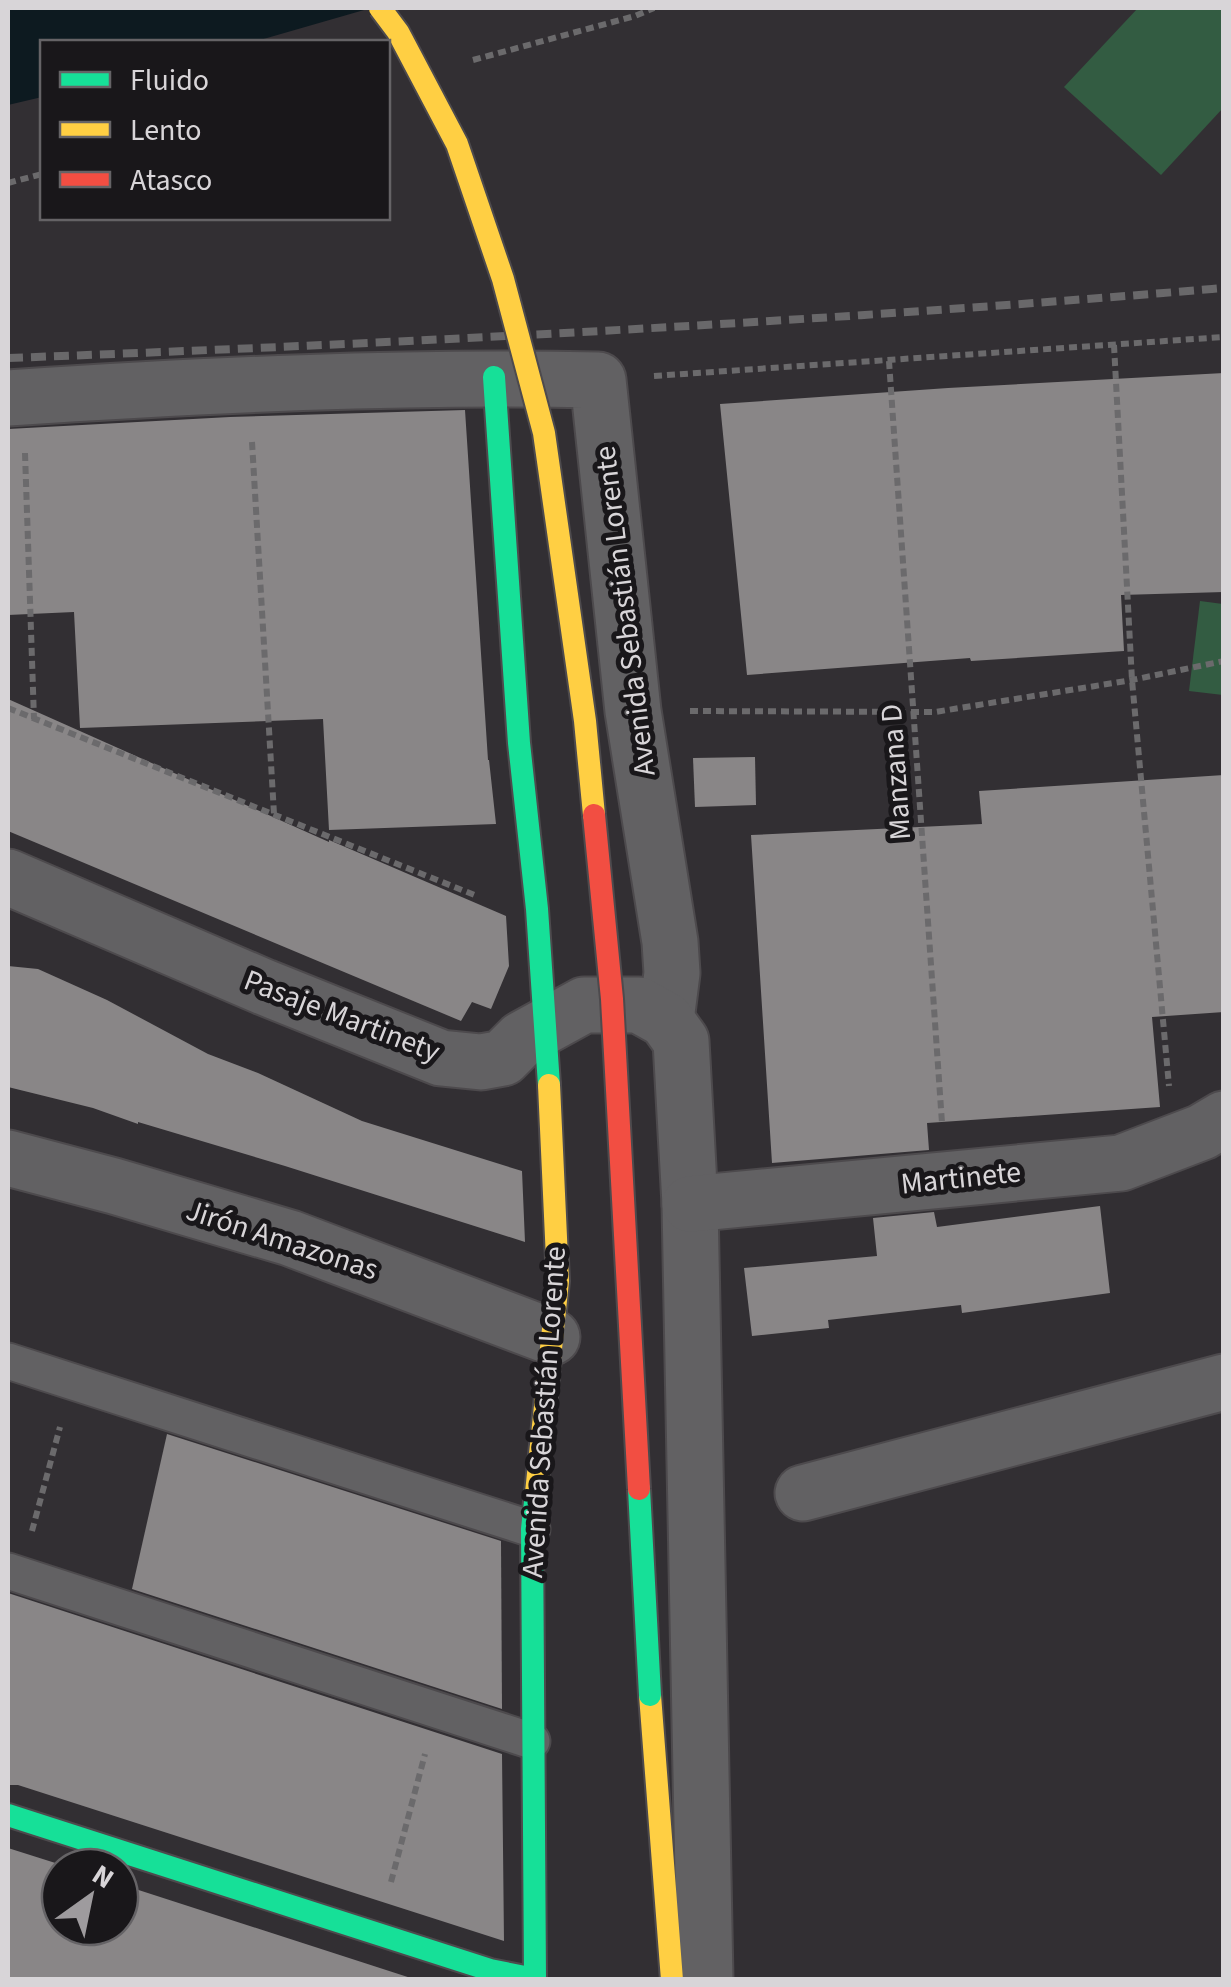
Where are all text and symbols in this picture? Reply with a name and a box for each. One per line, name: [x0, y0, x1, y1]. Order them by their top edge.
legend: [40, 40, 390, 220]
text: Fluido: [130, 59, 209, 102]
text: Lento: [130, 109, 202, 152]
text: Atasco: [130, 159, 212, 202]
street label: Avenida Sebastián Lorente: [583, 444, 667, 778]
street label: Manzana D: [870, 702, 922, 842]
street label: Pasaje Martinety: [238, 959, 446, 1073]
street label: Martinete: [899, 1150, 1023, 1206]
street label: Jirón Amazonas: [180, 1189, 384, 1291]
street label: Avenida Sebastián Lorente: [511, 1245, 577, 1579]
north arrow: [40, 1847, 140, 1947]
text: N: [84, 1855, 122, 1899]

